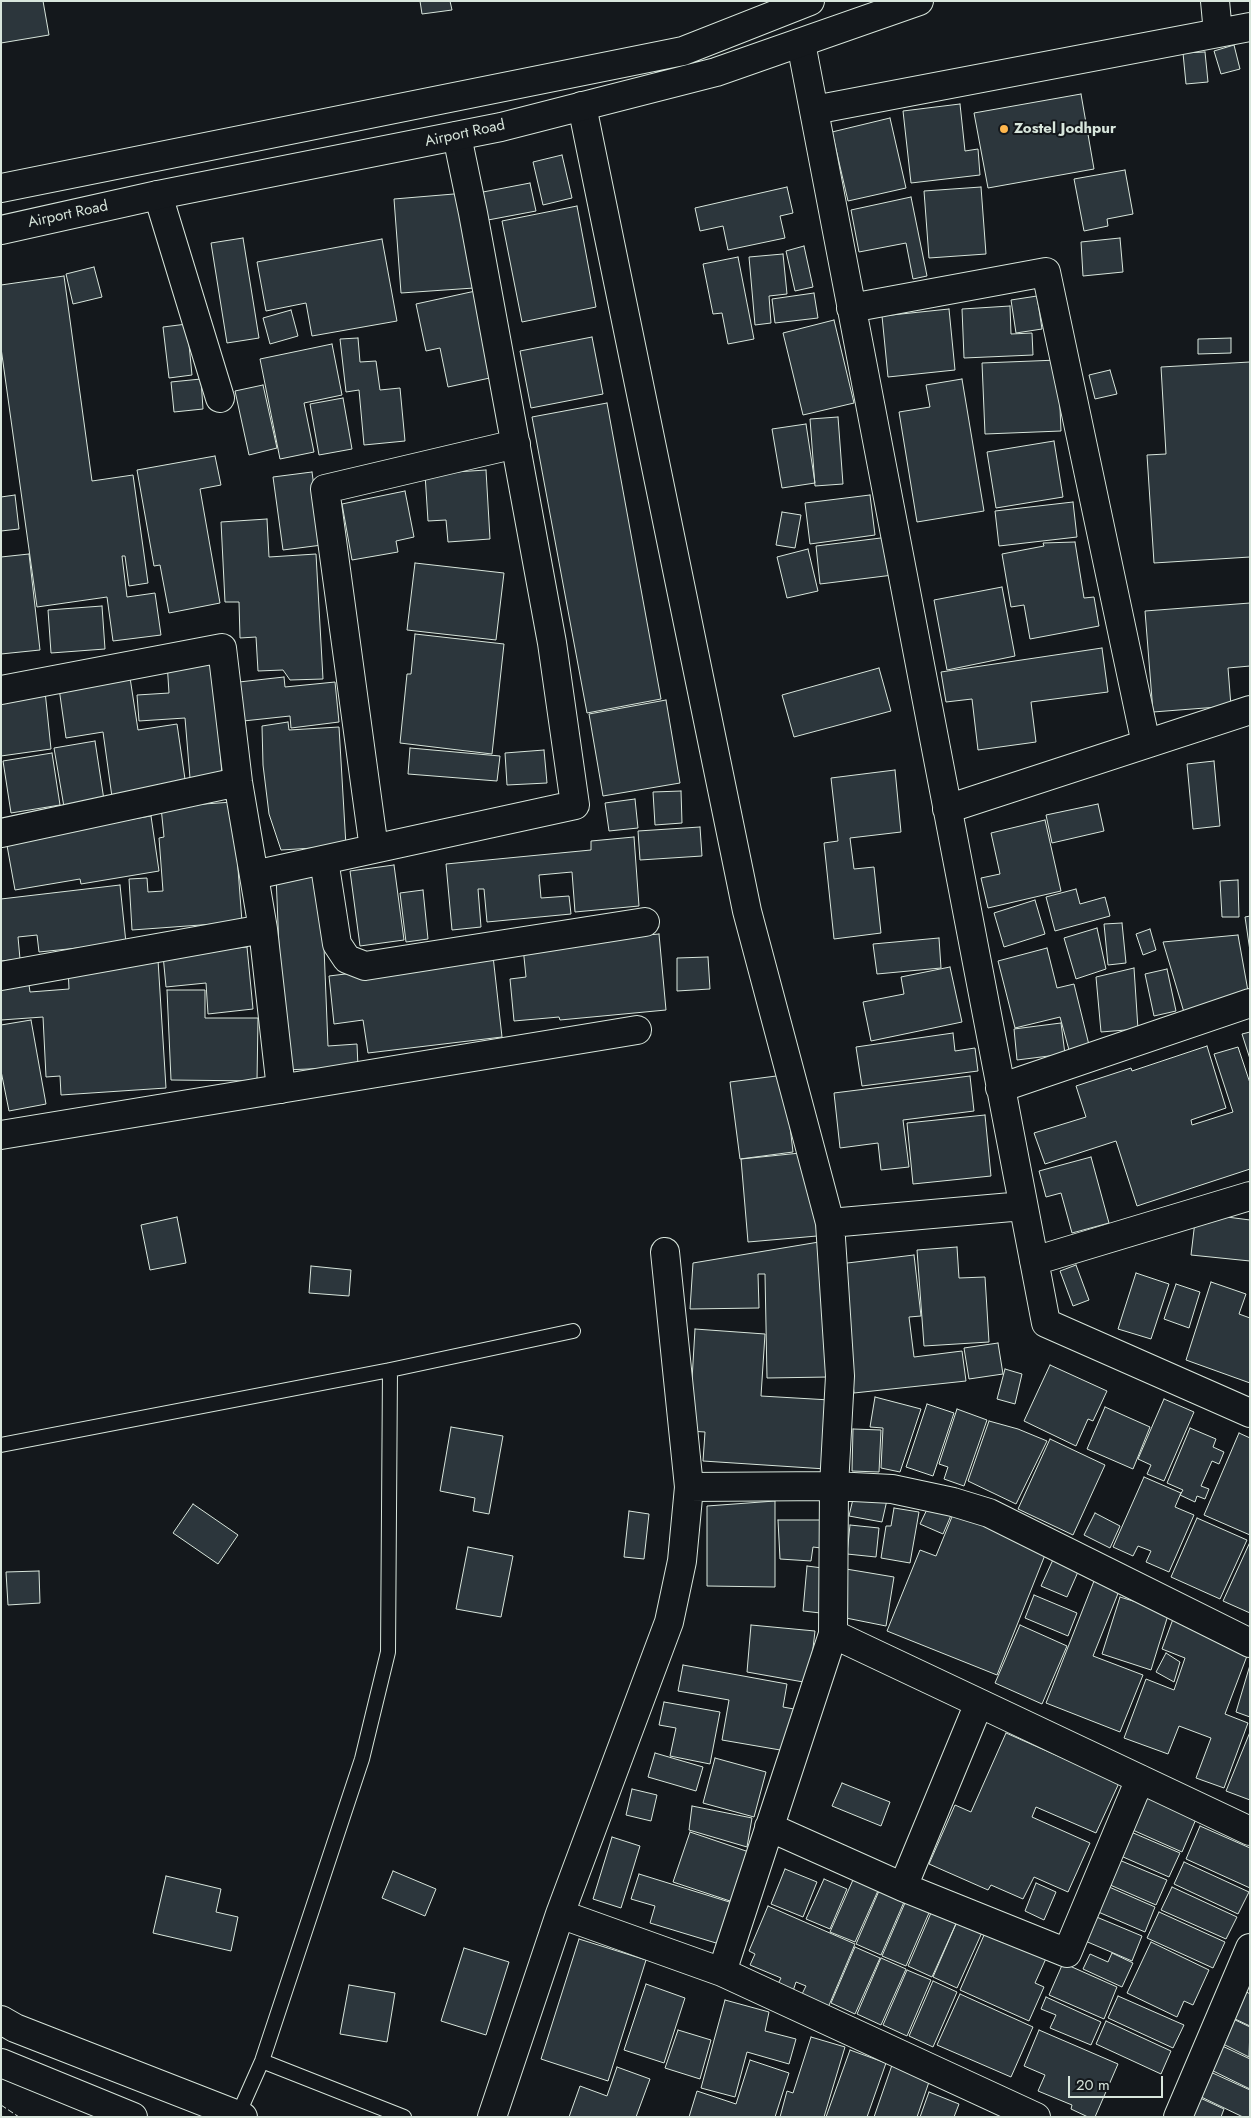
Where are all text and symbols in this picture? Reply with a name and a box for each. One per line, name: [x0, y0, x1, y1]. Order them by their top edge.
street label: Airport Road: [423, 117, 507, 151]
place label: Zostel Jodhpur: [1014, 120, 1116, 138]
marker: Zostel Jodhpur: [998, 123, 1010, 135]
street label: Airport Road: [26, 198, 110, 232]
scale bar: [1071, 2066, 1166, 2098]
text: 20 m: [1076, 2074, 1110, 2096]

